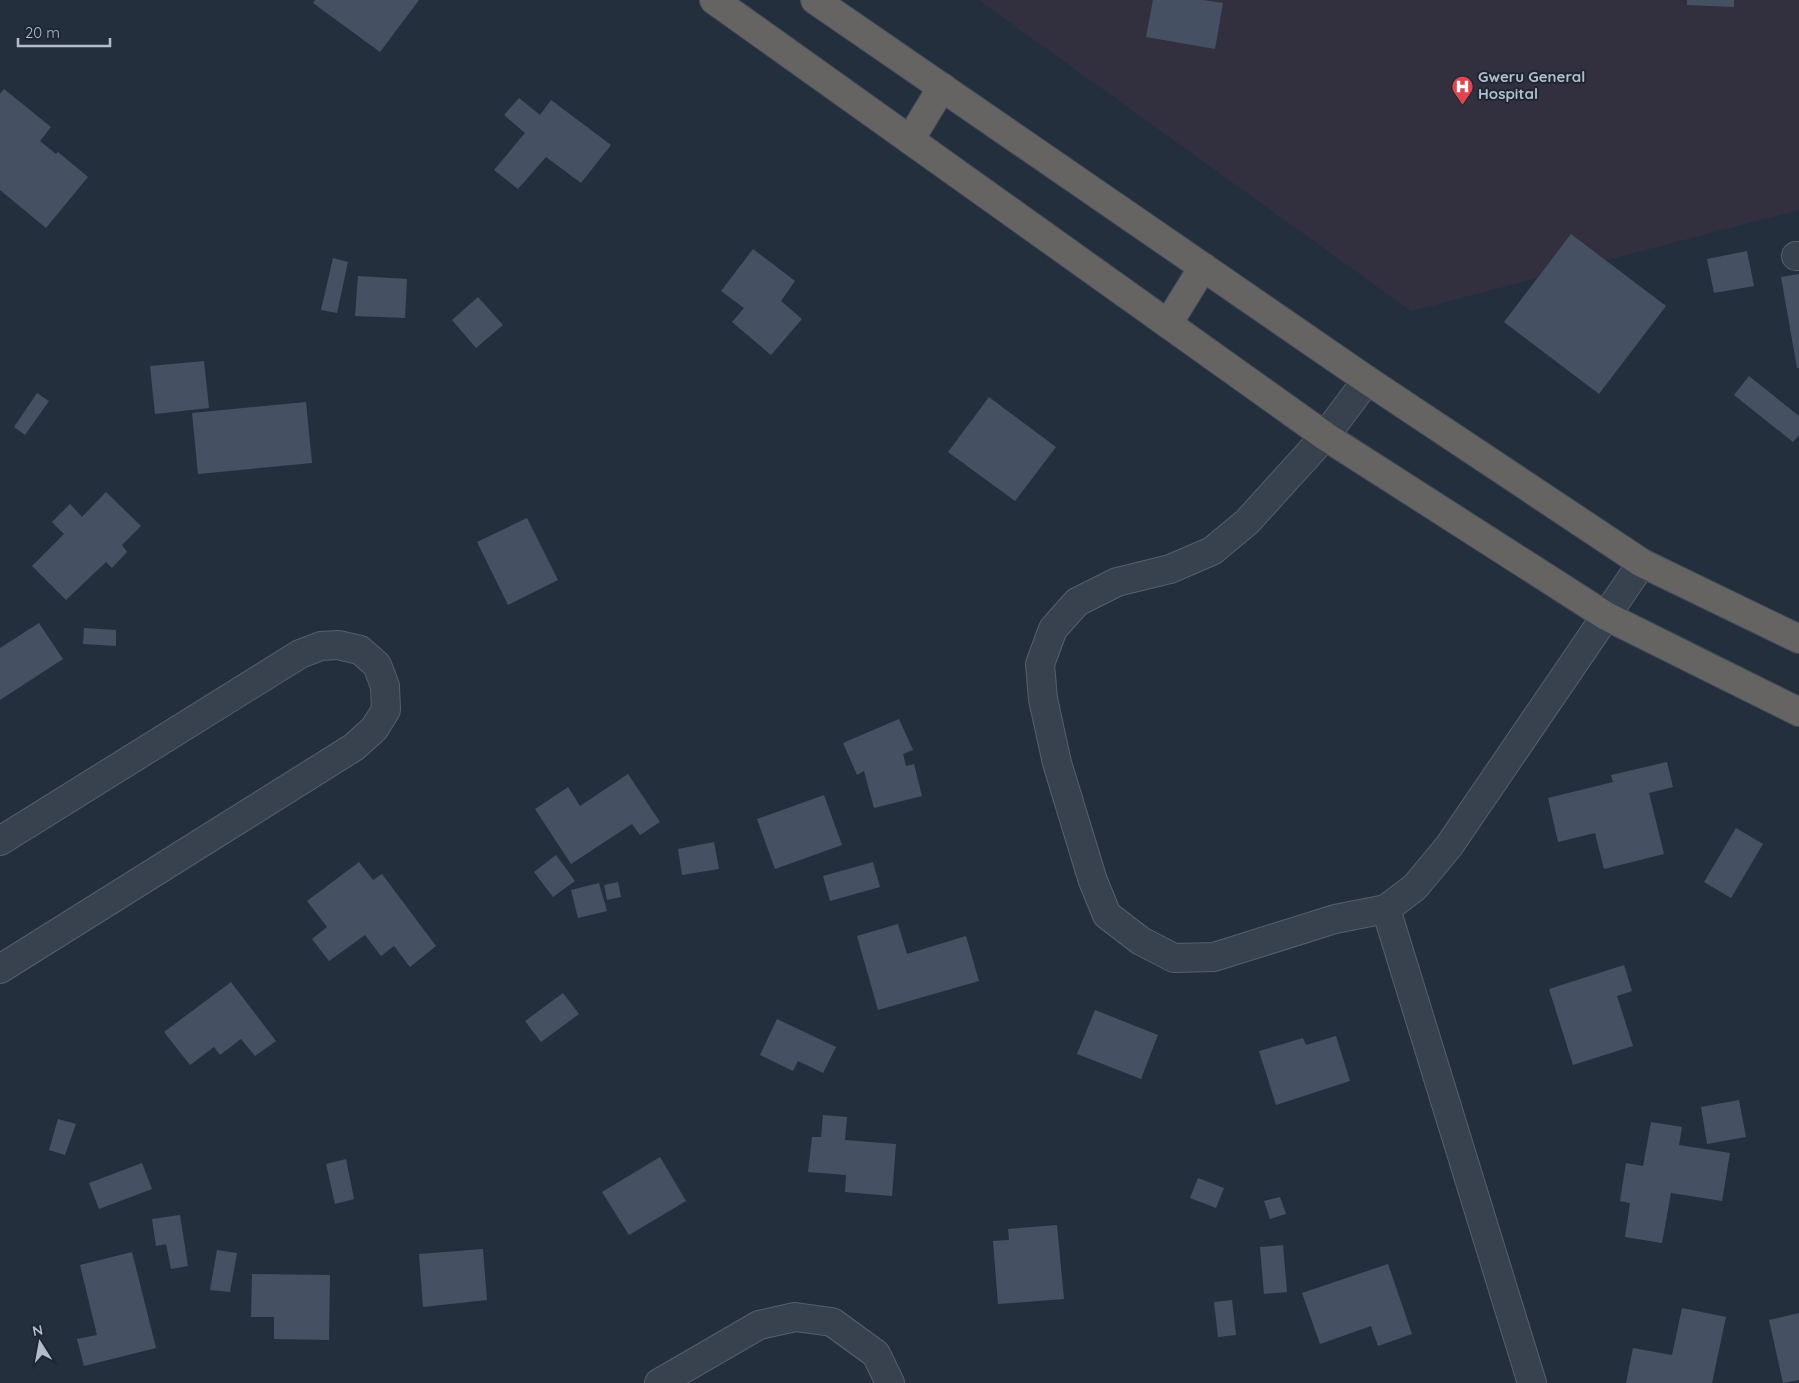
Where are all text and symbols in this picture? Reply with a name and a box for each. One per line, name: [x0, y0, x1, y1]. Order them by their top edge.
scale bar: [18, 15, 110, 47]
text: 20 m: [25, 23, 60, 42]
place label: Gweru General Hospital: [1478, 67, 1585, 103]
hospital icon: Gweru General Hospital: [1450, 74, 1474, 105]
north arrow: [15, 1318, 65, 1368]
text: N: [31, 1320, 44, 1340]

